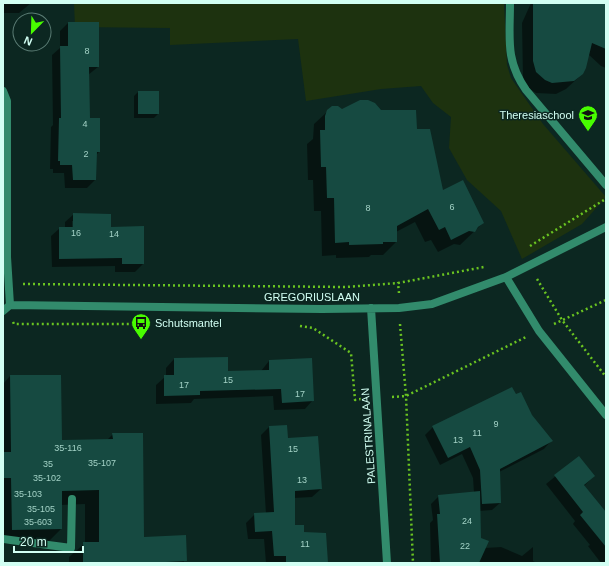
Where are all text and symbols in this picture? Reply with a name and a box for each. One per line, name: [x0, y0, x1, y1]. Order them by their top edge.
north arrow: [12, 12, 52, 52]
text: N: [22, 34, 34, 48]
house number: 8: [84, 46, 90, 56]
school or university icon: Theresiaschool: [577, 104, 599, 132]
place label: Theresiaschool: [499, 109, 574, 121]
house number: 4: [82, 119, 88, 129]
house number: 2: [83, 149, 89, 159]
house number: 6: [449, 202, 455, 212]
house number: 8: [365, 203, 371, 213]
house number: 16: [71, 228, 81, 238]
house number: 14: [109, 229, 119, 239]
street label: GREGORIUSLAAN: [264, 291, 360, 303]
bus stop icon: Schutsmantel: [130, 312, 152, 340]
place label: Schutsmantel: [155, 317, 222, 329]
house number: 15: [223, 375, 233, 385]
house number: 17: [179, 380, 189, 390]
street label: PALESTRINALAAN: [359, 387, 377, 484]
house number: 17: [295, 389, 305, 399]
house number: 9: [493, 419, 499, 429]
house number: 11: [472, 428, 482, 438]
house number: 13: [453, 435, 463, 445]
house number: 35-116: [54, 443, 82, 453]
house number: 15: [288, 444, 298, 454]
house number: 35-107: [88, 458, 116, 468]
house number: 35: [43, 459, 53, 469]
house number: 35-102: [33, 473, 61, 483]
house number: 13: [297, 475, 307, 485]
house number: 35-103: [14, 489, 42, 499]
house number: 35-105: [27, 504, 55, 514]
house number: 24: [462, 516, 472, 526]
house number: 35-603: [24, 517, 52, 527]
scale bar: [14, 528, 83, 554]
text: 20 m: [20, 535, 47, 549]
house number: 11: [300, 539, 310, 549]
house number: 22: [460, 541, 470, 551]

